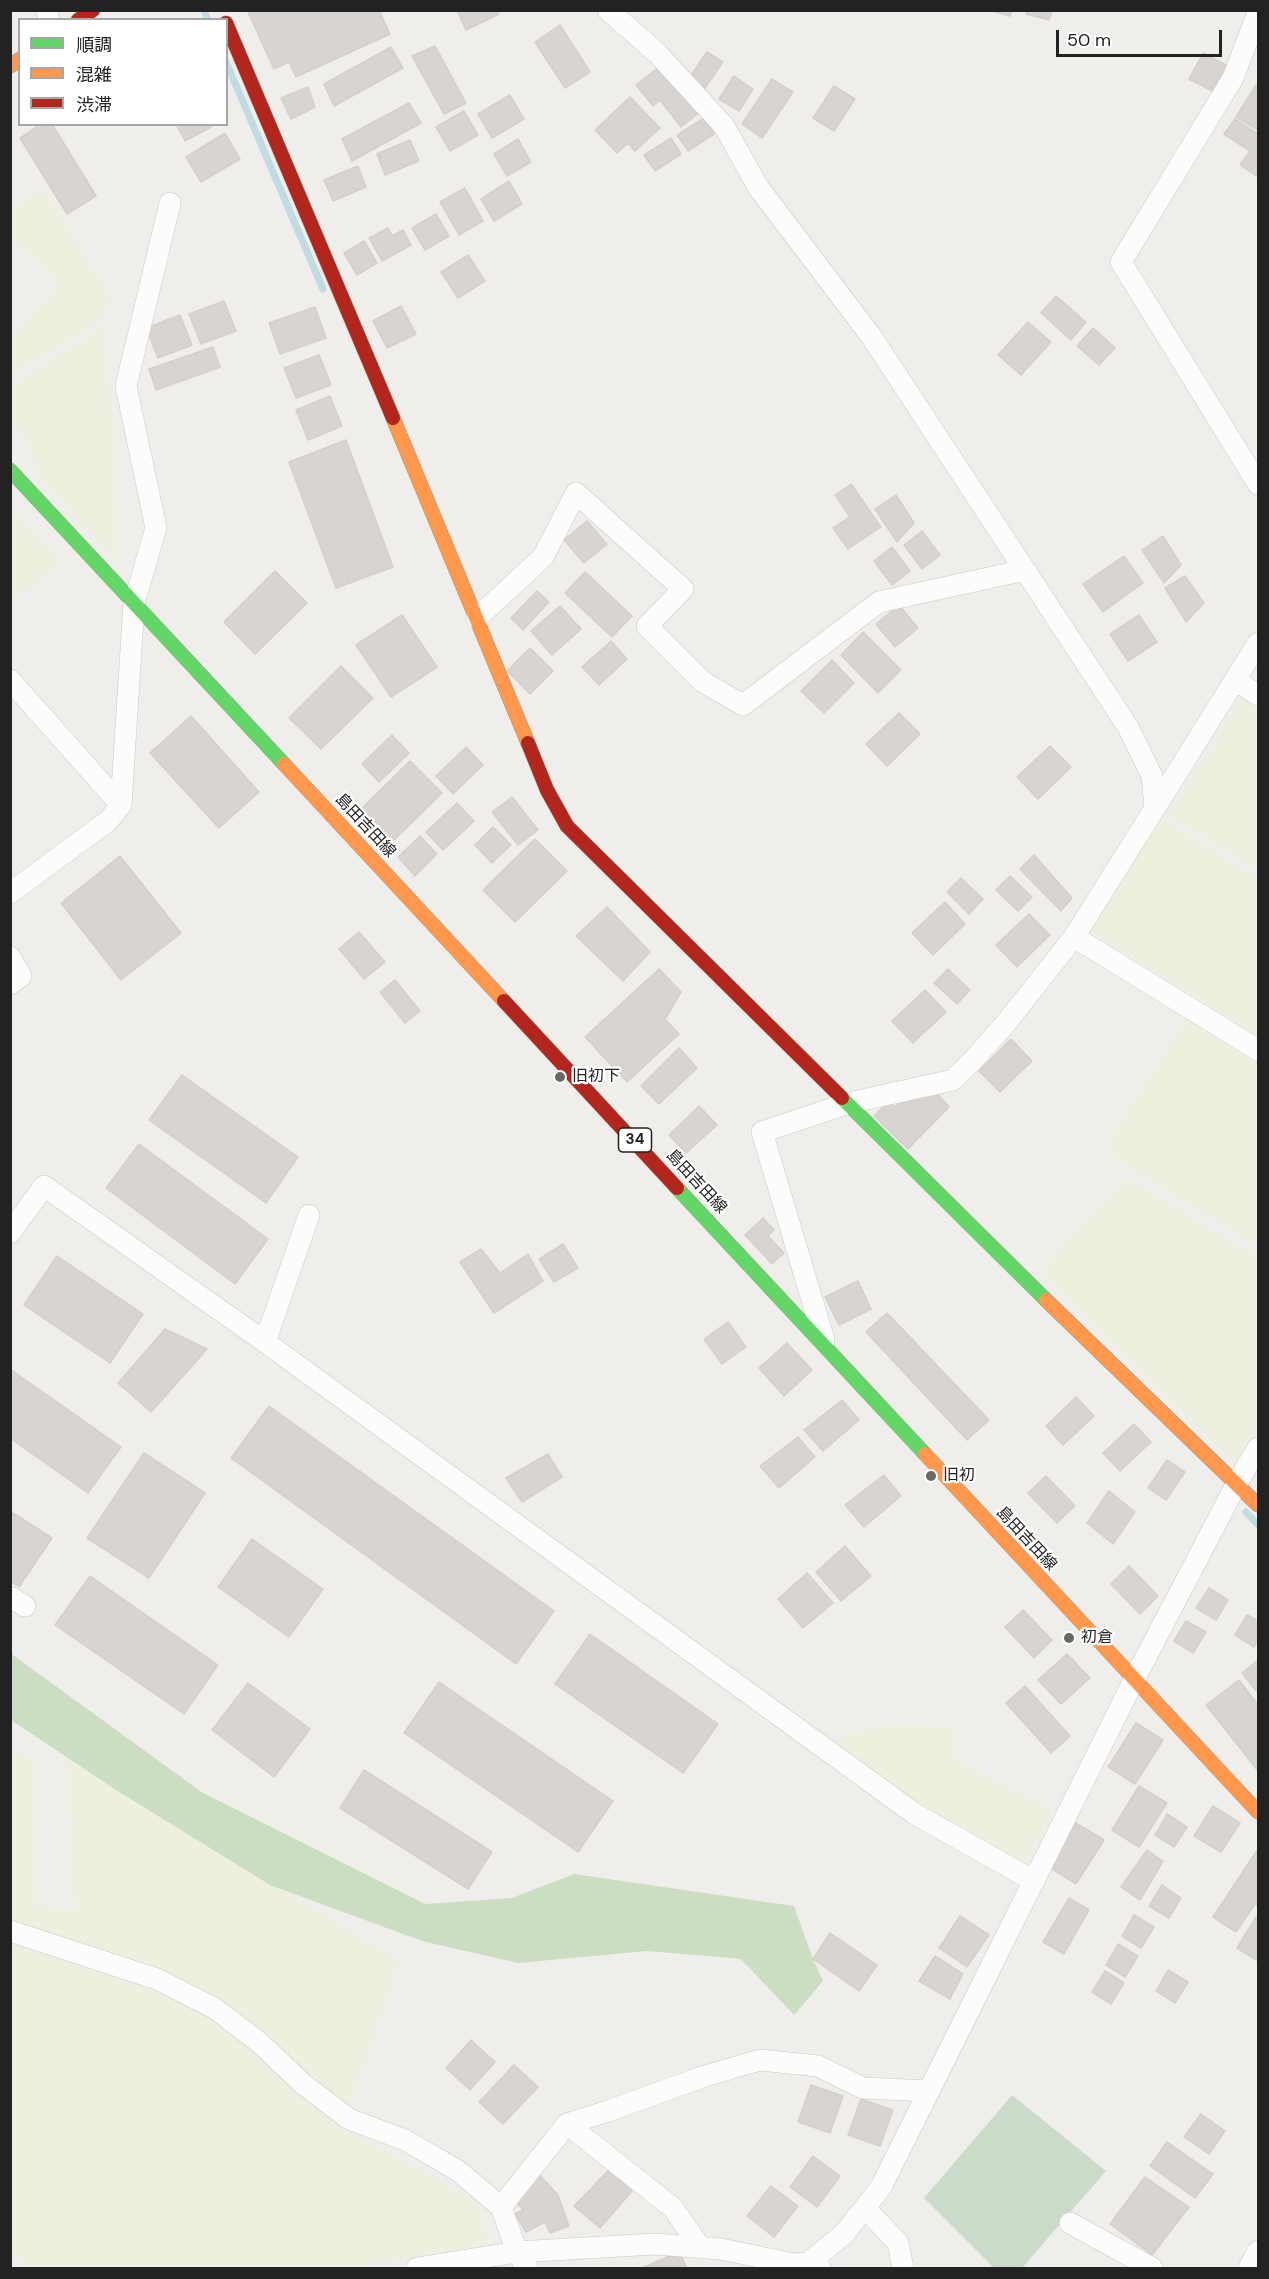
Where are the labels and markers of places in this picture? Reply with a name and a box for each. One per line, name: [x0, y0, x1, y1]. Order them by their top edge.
place label: 旧初下: [572, 1067, 620, 1087]
marker: 旧初下: [553, 1070, 567, 1084]
place label: 旧初: [943, 1466, 975, 1486]
marker: 旧初: [924, 1469, 938, 1483]
place label: 初倉: [1081, 1628, 1113, 1648]
marker: 初倉: [1062, 1631, 1076, 1645]

